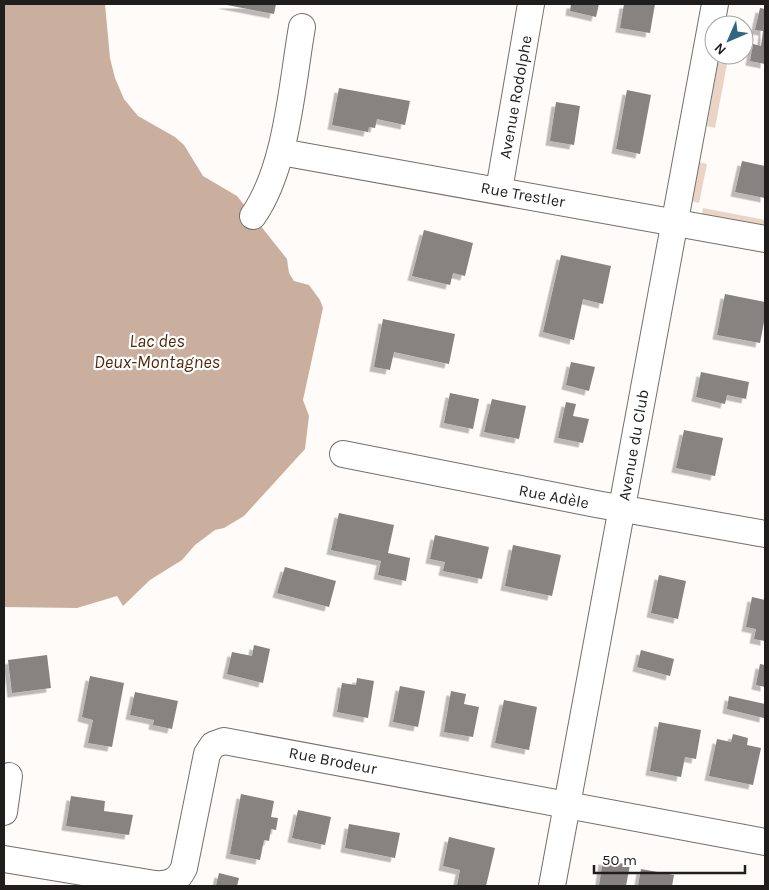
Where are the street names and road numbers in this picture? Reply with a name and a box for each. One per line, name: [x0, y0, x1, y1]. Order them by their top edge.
street label: Avenue Rodolphe: [495, 34, 536, 160]
street label: Rue Trestler: [479, 178, 567, 211]
street label: Avenue du Club: [614, 388, 653, 502]
street label: Rue Adèle: [517, 480, 591, 513]
street label: Rue Brodeur: [287, 743, 379, 778]

